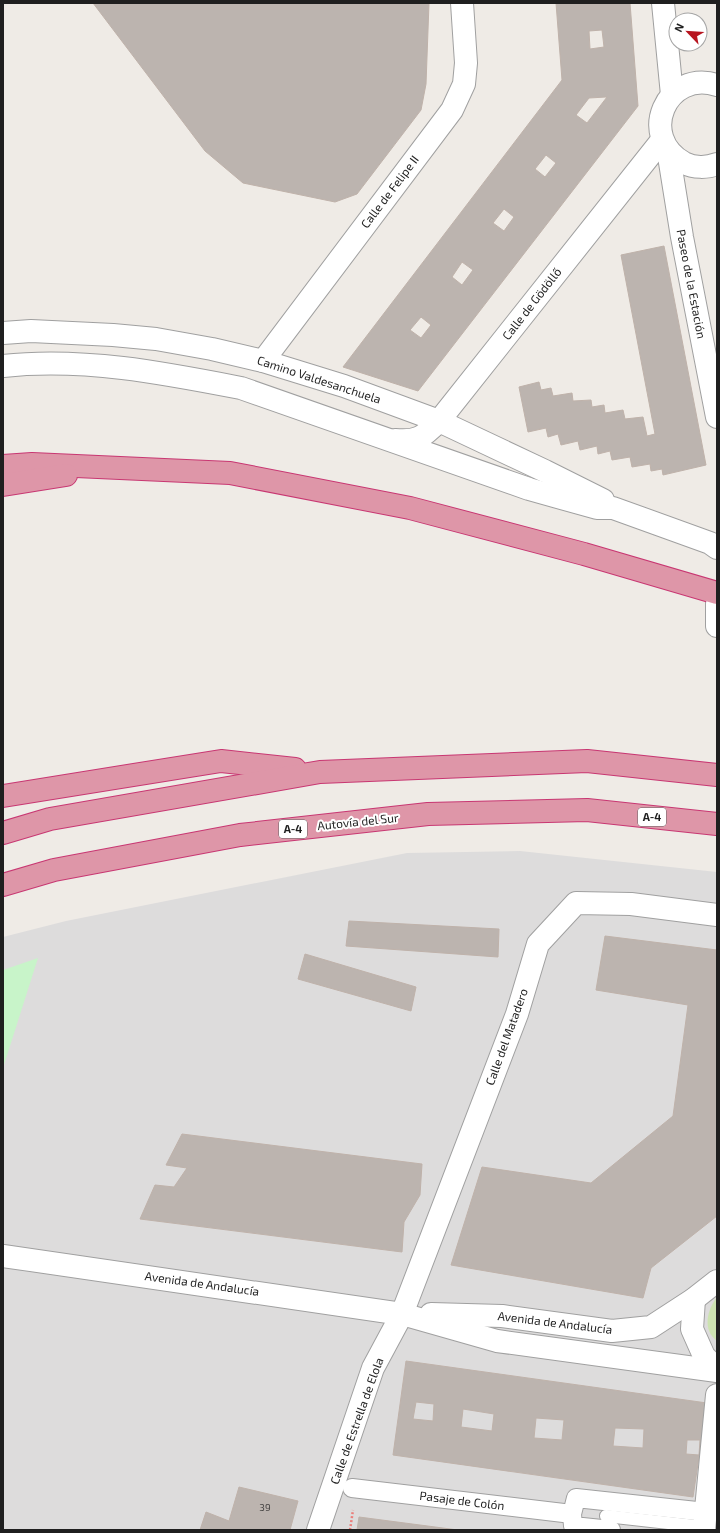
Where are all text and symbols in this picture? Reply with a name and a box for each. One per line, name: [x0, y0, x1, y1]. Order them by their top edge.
north arrow: [668, 12, 708, 52]
text: N: [671, 21, 686, 34]
street label: Calle de Felipe II: [357, 152, 421, 230]
street label: Paseo de la Estación: [675, 228, 709, 340]
street label: Calle de Gödöllő: [499, 264, 564, 342]
street label: Camino Valdesanchuela: [256, 352, 383, 406]
road number: A-4: [638, 808, 666, 826]
street label: Autovía del Sur: [316, 810, 400, 832]
road number: A-4: [279, 820, 307, 838]
street label: Calle del Matadero: [482, 986, 530, 1087]
street label: Avenida de Andalucía: [144, 1268, 260, 1298]
street label: Avenida de Andalucía: [497, 1308, 613, 1336]
street label: Calle de Estrella de Elola: [327, 1355, 386, 1486]
street label: Pasaje de Colón: [419, 1488, 505, 1513]
house number: 39: [259, 1501, 271, 1513]

